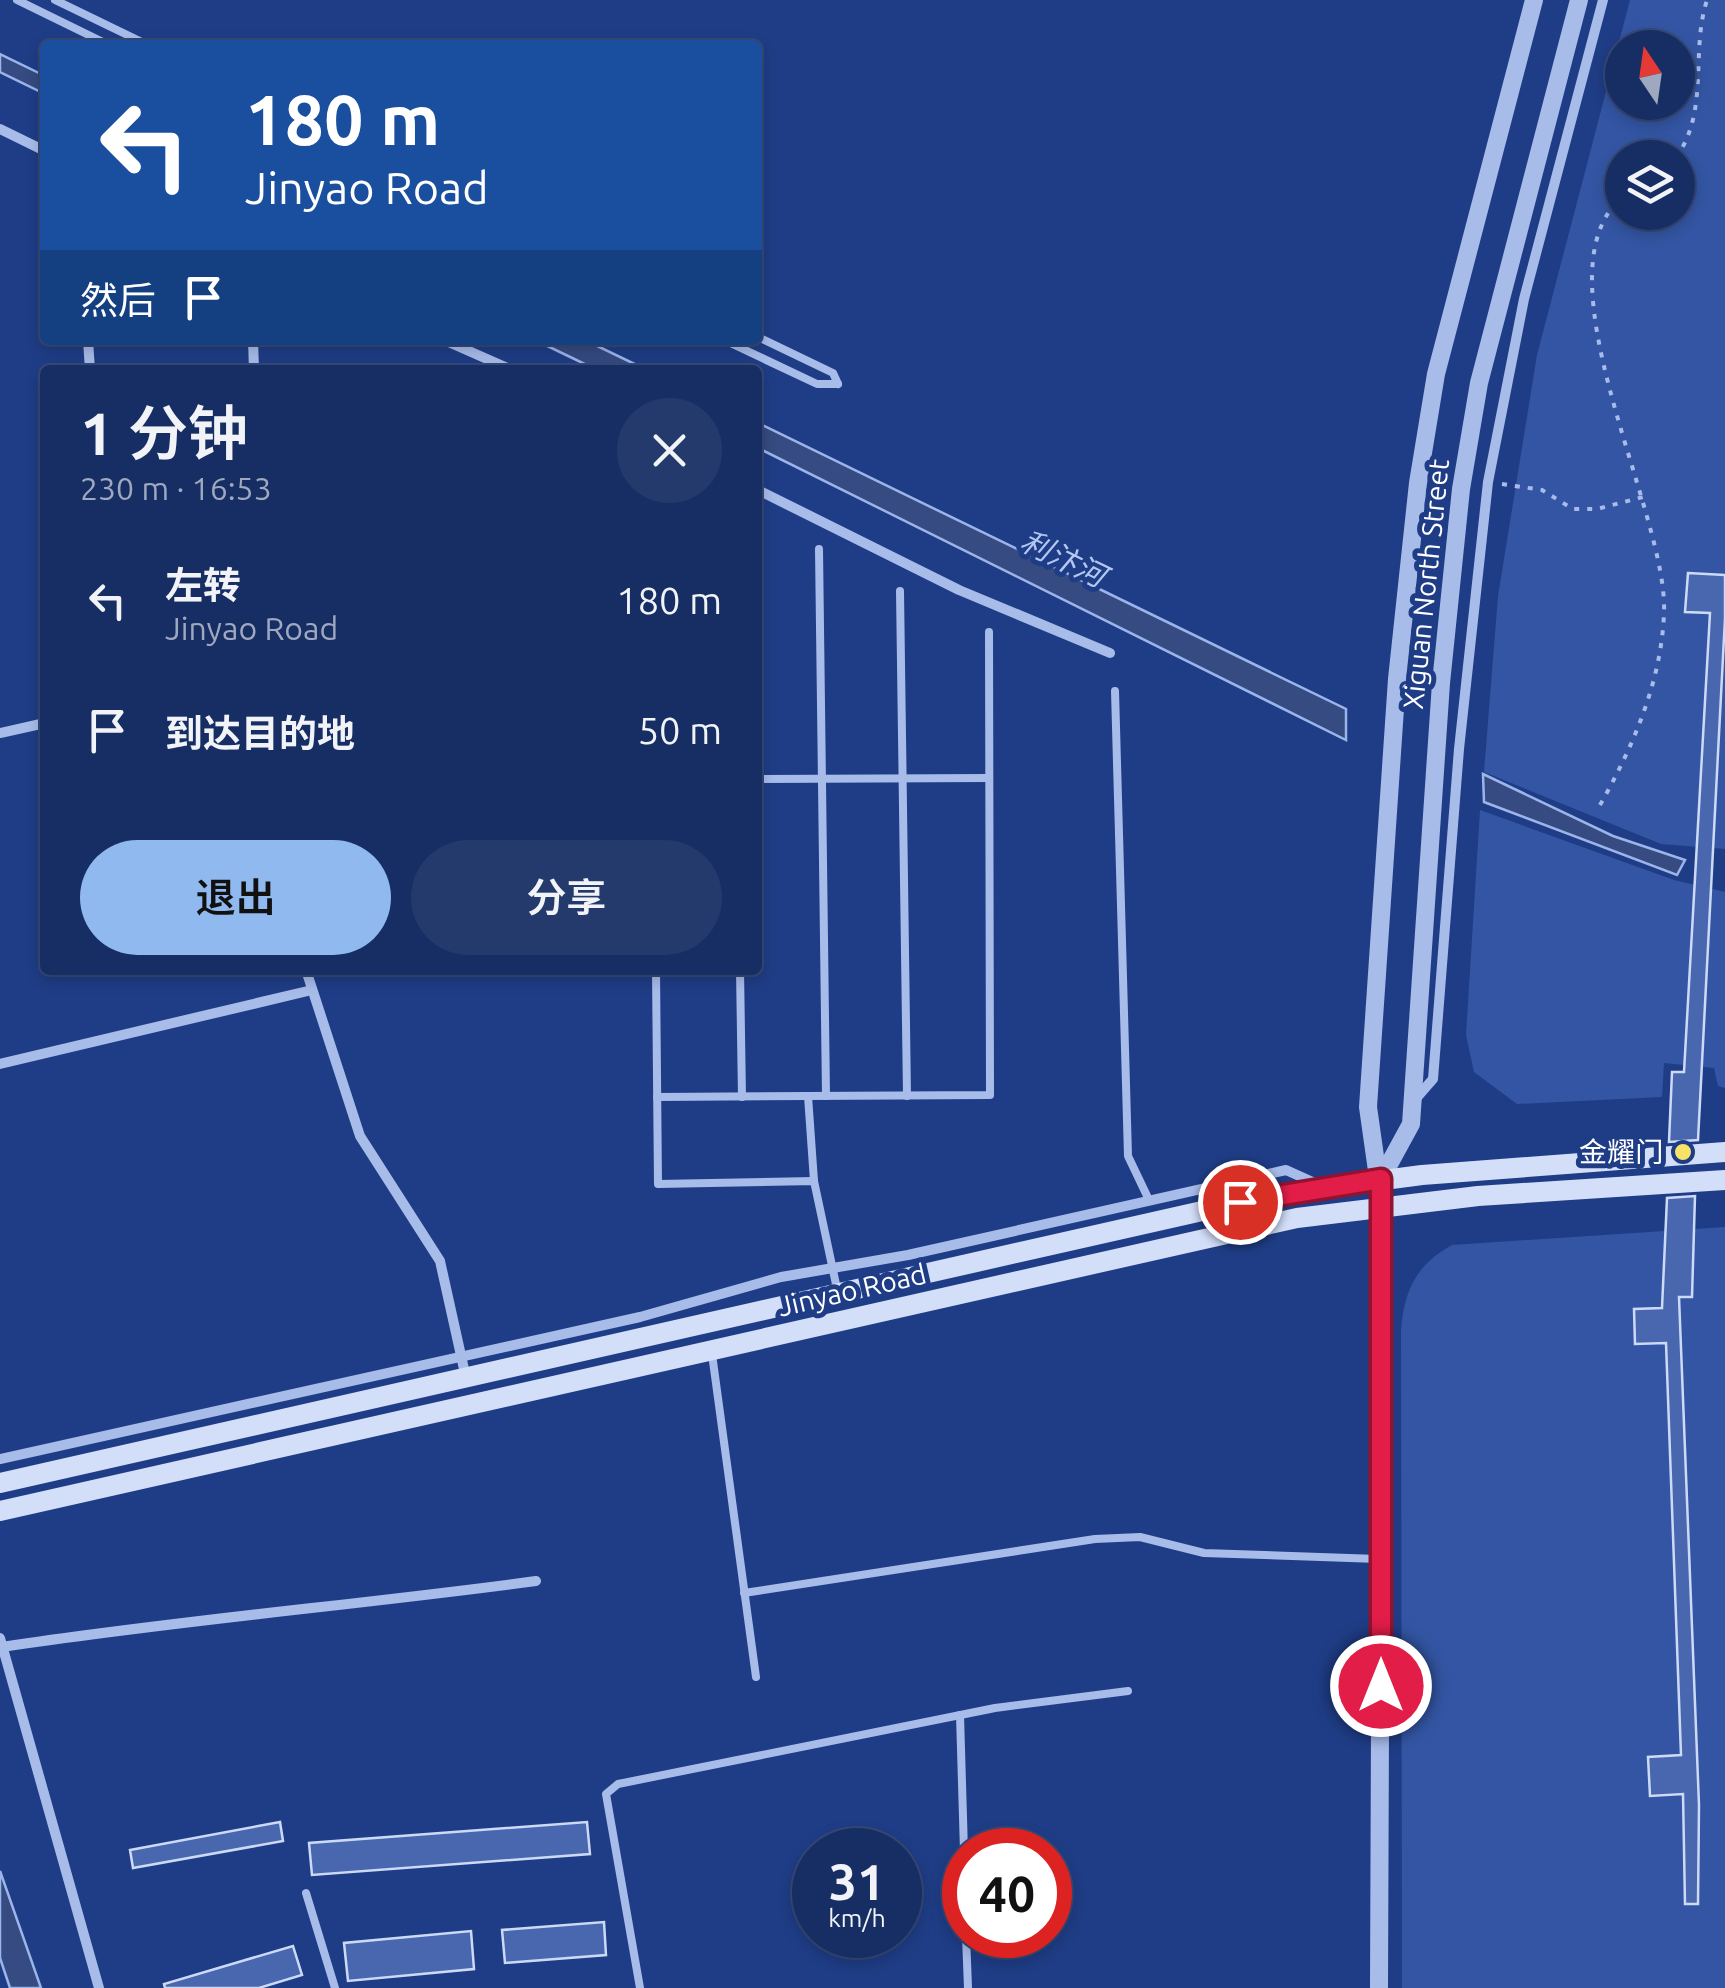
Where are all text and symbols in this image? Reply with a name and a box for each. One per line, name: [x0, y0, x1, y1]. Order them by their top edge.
north arrow: [1605, 30, 1695, 120]
map controls: [1605, 30, 1695, 230]
icon: left: [80, 80, 210, 210]
text: 180 m: [245, 80, 440, 158]
button: layers: [1605, 140, 1695, 230]
text: Jinyao Road: [245, 162, 489, 213]
icon: arrive: [176, 270, 231, 325]
text: 然后: [80, 279, 156, 321]
button: close: [617, 398, 722, 503]
text: 1 分钟: [80, 399, 248, 466]
street label: Xiguan North Street: [1397, 457, 1454, 711]
text: 230 m · 16:53: [80, 470, 272, 506]
water label: 利汴河: [1016, 523, 1116, 595]
text: 左转: [165, 564, 241, 606]
icon: left: [80, 573, 135, 628]
text: 180 m: [616, 579, 722, 621]
text: Jinyao Road: [165, 610, 338, 646]
icon: arrive: [80, 703, 135, 758]
text: 50 m: [638, 709, 722, 751]
text: 到达目的地: [165, 712, 355, 754]
button: 退出: [80, 840, 391, 955]
button: 分享: [411, 840, 722, 955]
place label: 金耀门: [1579, 1136, 1663, 1167]
marker: 金耀门: [1672, 1141, 1694, 1163]
pin: [1198, 1160, 1283, 1245]
icon: arrive: [1213, 1175, 1268, 1230]
street label: Jinyao Road: [775, 1257, 929, 1322]
position arrow: [1329, 1634, 1433, 1738]
speed limit sign: 40: [942, 1828, 1072, 1958]
text: 31: [829, 1853, 885, 1909]
text: km/h: [828, 1904, 886, 1932]

